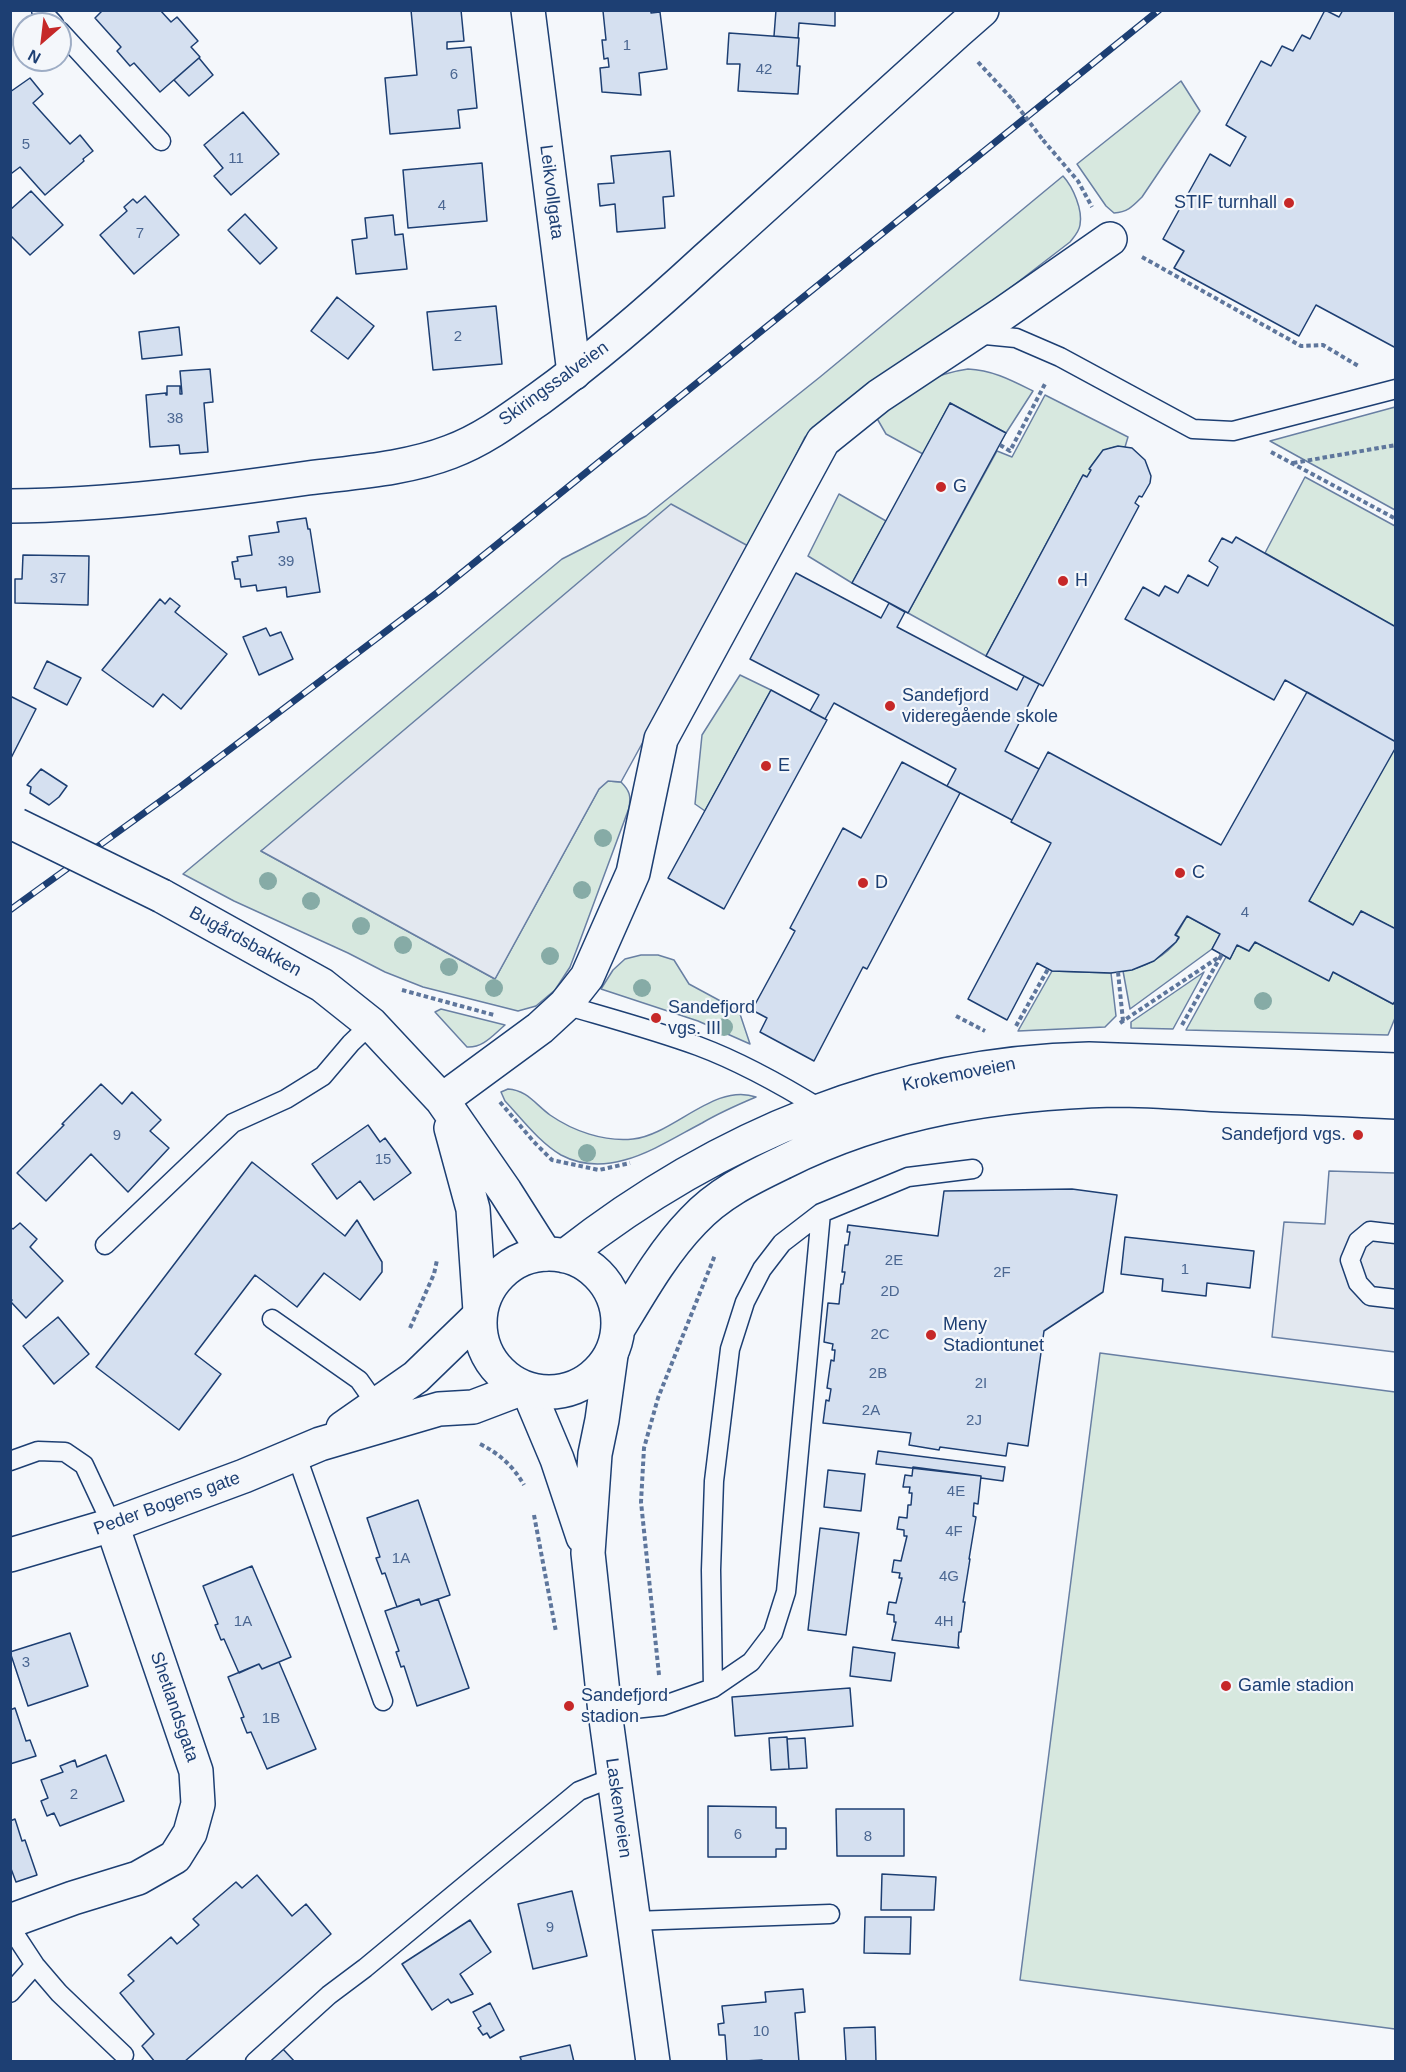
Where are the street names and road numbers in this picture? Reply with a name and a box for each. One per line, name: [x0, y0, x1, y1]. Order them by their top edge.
street label: Leikvollgata: [534, 144, 568, 240]
street label: Skiringssalveien: [495, 337, 613, 431]
street label: Bugårdsbakken: [185, 902, 305, 982]
street label: Krokemoveien: [900, 1053, 1018, 1097]
street label: Peder Bogens gate: [91, 1467, 243, 1541]
street label: Shetlandsgata: [145, 1649, 203, 1765]
street label: Laskenveien: [600, 1756, 636, 1860]

